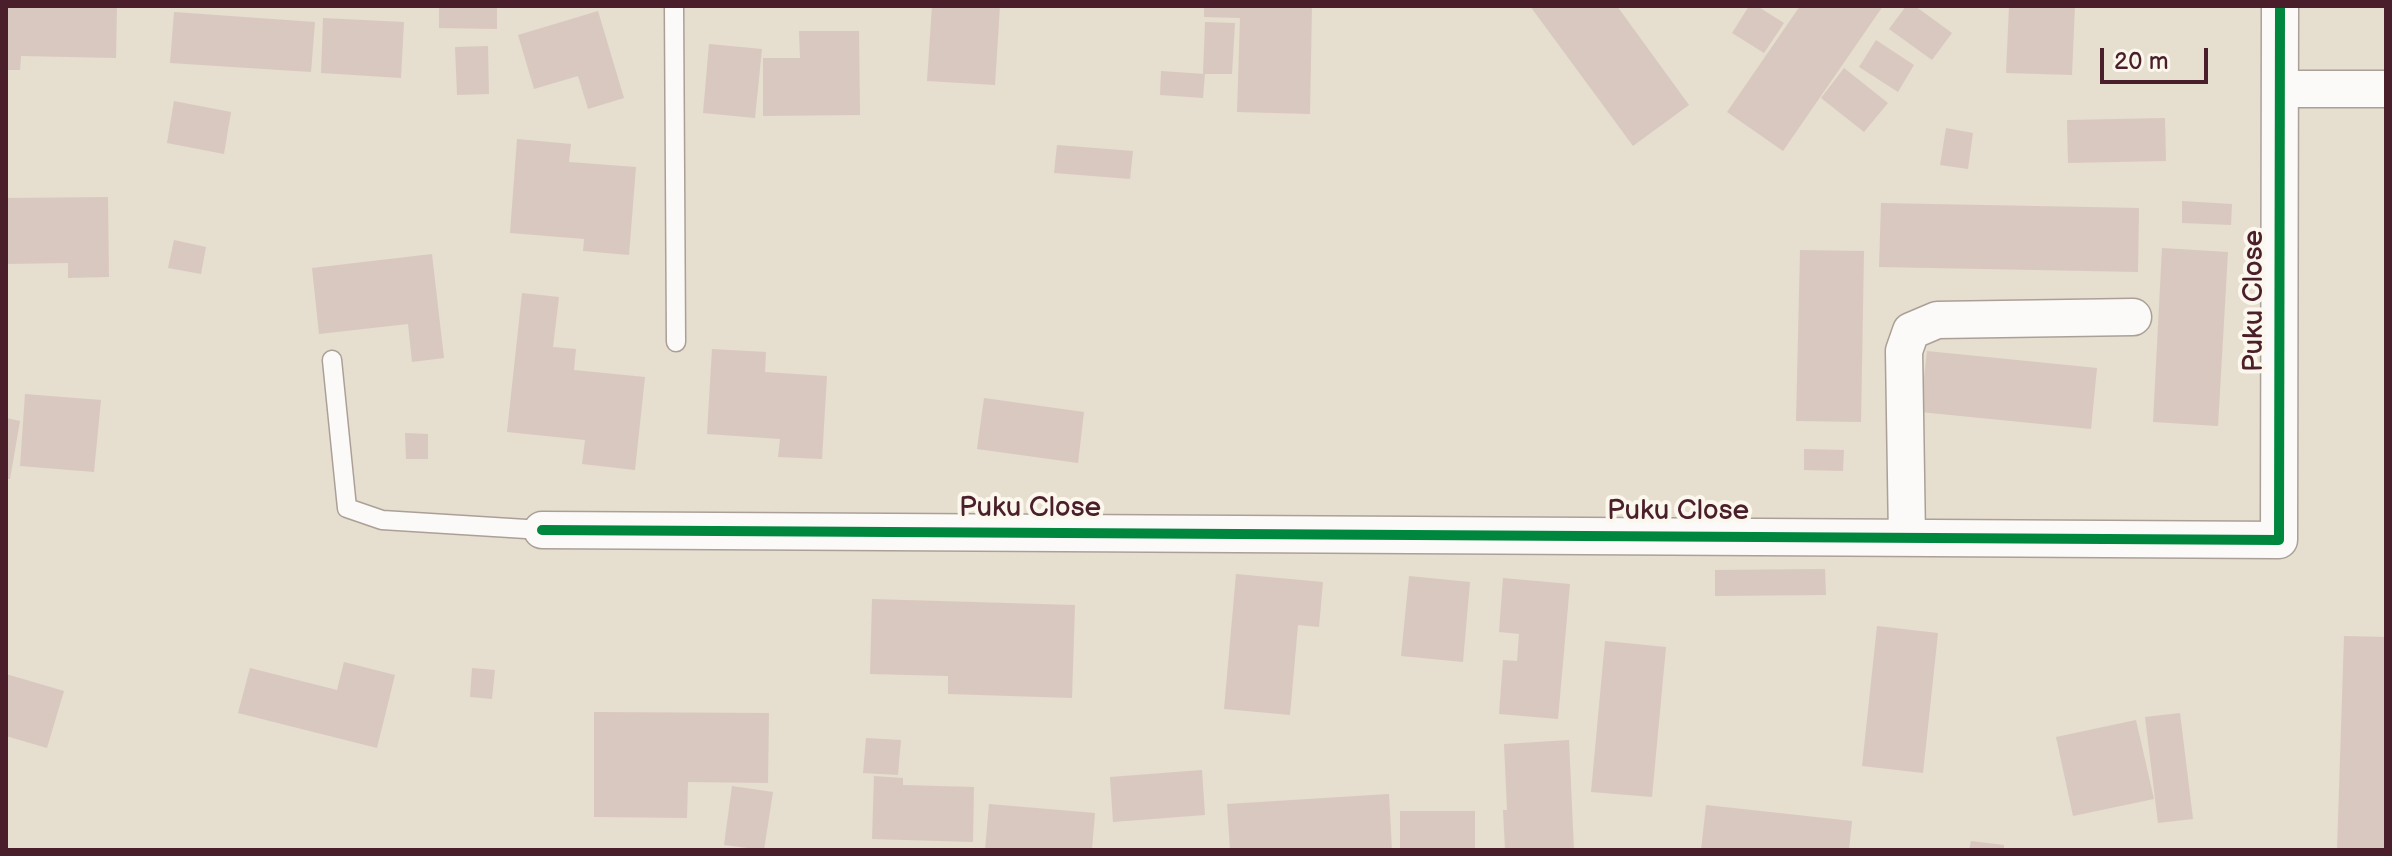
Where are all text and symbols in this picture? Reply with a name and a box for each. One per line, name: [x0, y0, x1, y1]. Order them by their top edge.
scale bar: [2104, 32, 2212, 82]
text: 20 m: [2114, 47, 2169, 76]
street label: Puku Close: [2238, 230, 2272, 372]
street label: Puku Close: [959, 492, 1101, 526]
street label: Puku Close: [1607, 495, 1749, 529]

